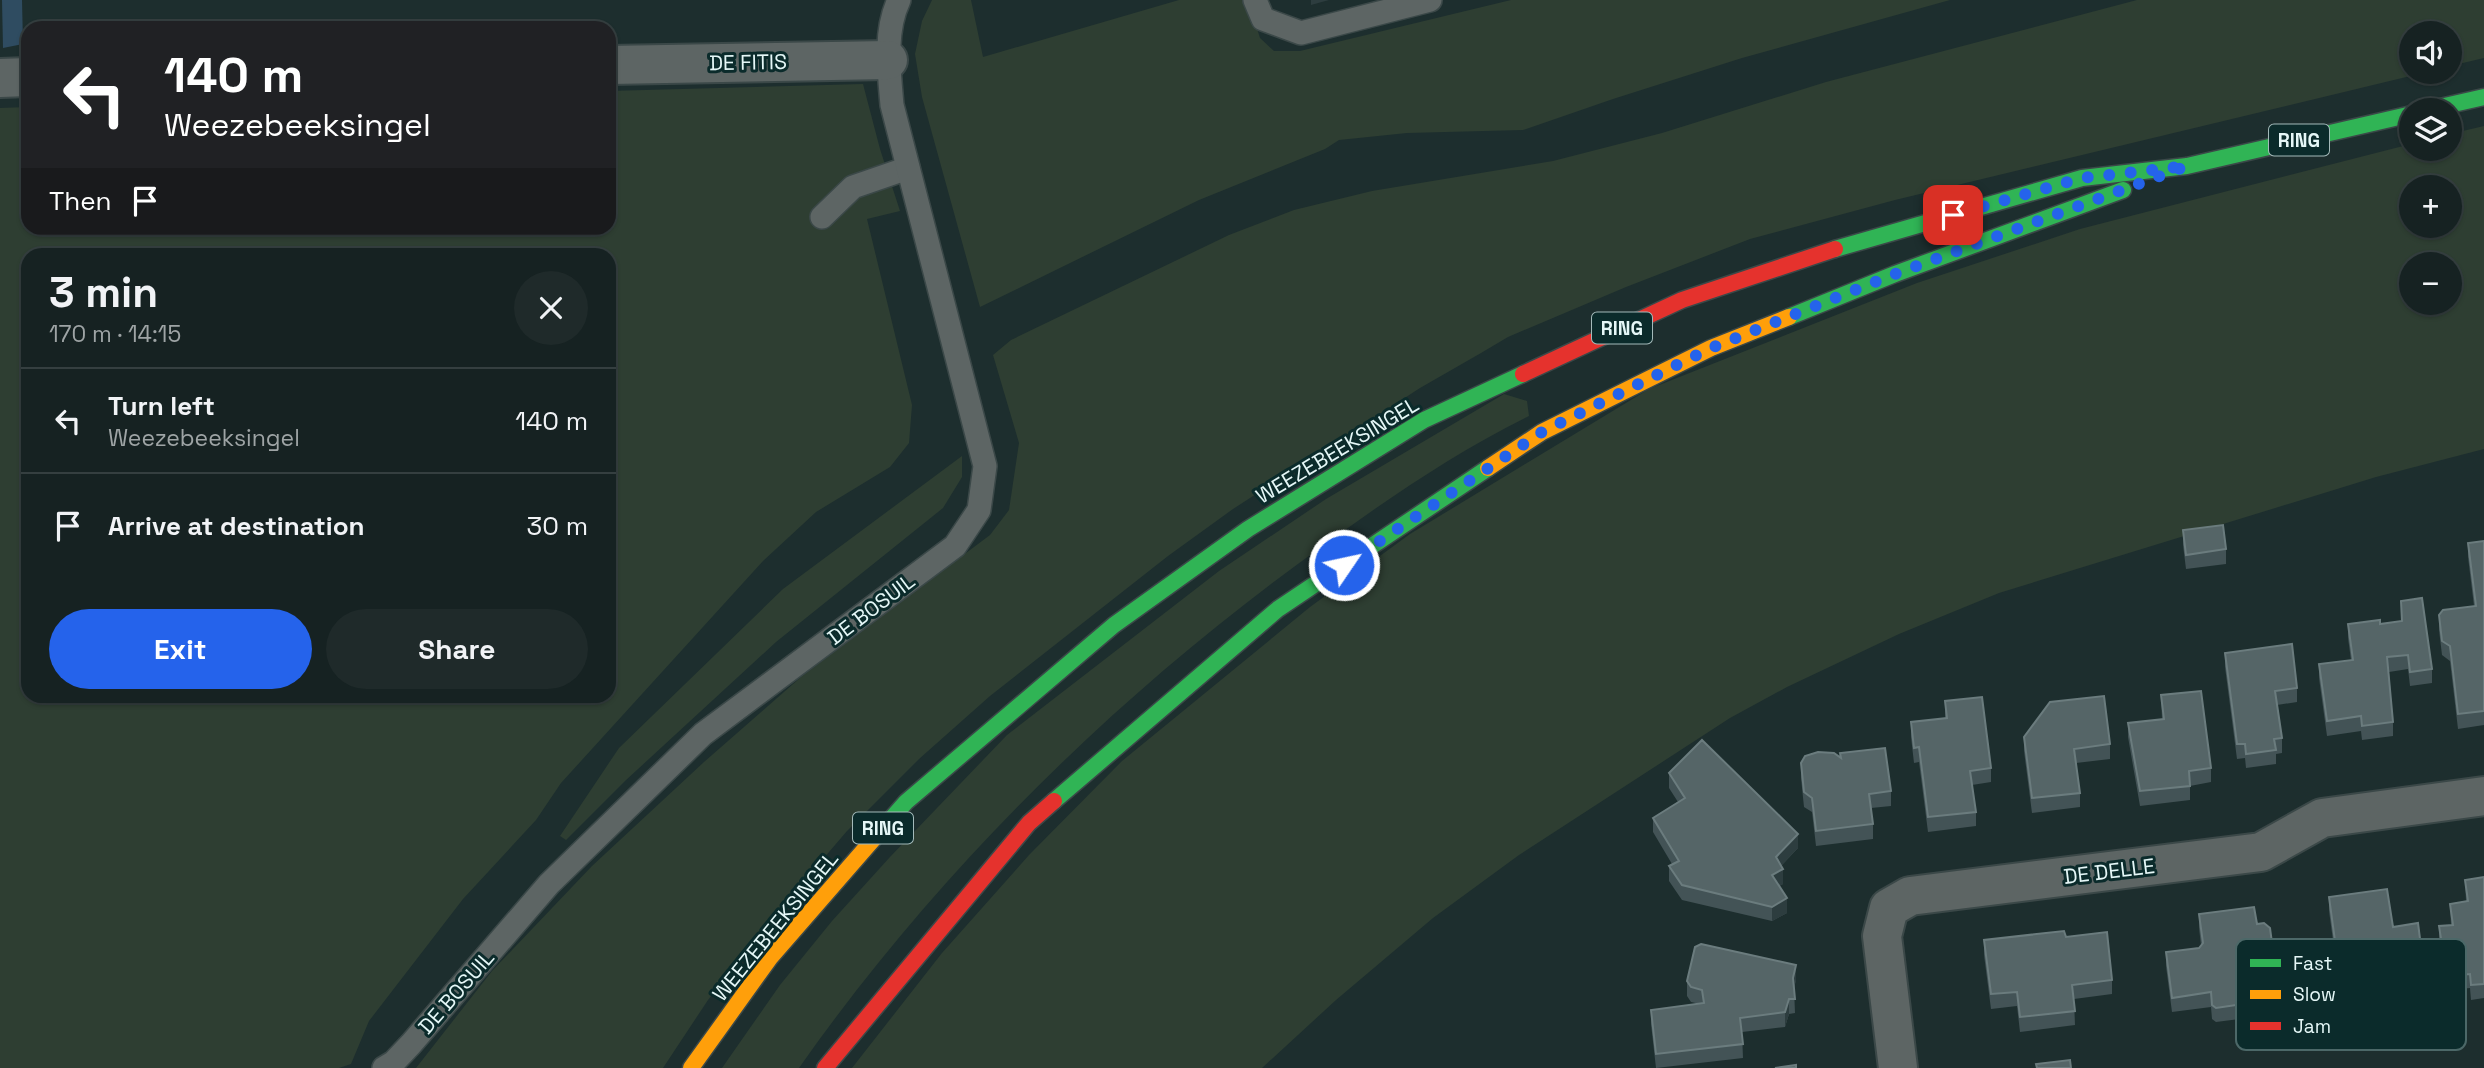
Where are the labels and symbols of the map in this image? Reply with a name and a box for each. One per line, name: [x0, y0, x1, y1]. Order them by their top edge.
street label: DE FITIS: [709, 48, 787, 76]
road number: RING: [2269, 124, 2329, 156]
pin: [1923, 185, 1983, 245]
road number: RING: [1592, 312, 1652, 344]
street label: WEEZEBEEKSINGEL: [1251, 391, 1423, 509]
position arrow: [1307, 528, 1381, 602]
street label: DE BOSUIL: [822, 567, 920, 651]
road number: RING: [853, 813, 913, 844]
street label: WEEZEBEEKSINGEL: [706, 846, 844, 1006]
street label: DE DELLE: [2062, 852, 2156, 890]
legend: [2236, 939, 2466, 1050]
street label: DE BOSUIL: [412, 944, 500, 1040]
text: Fast: [2293, 951, 2333, 976]
text: Slow: [2293, 982, 2336, 1007]
text: Jam: [2293, 1014, 2331, 1039]

